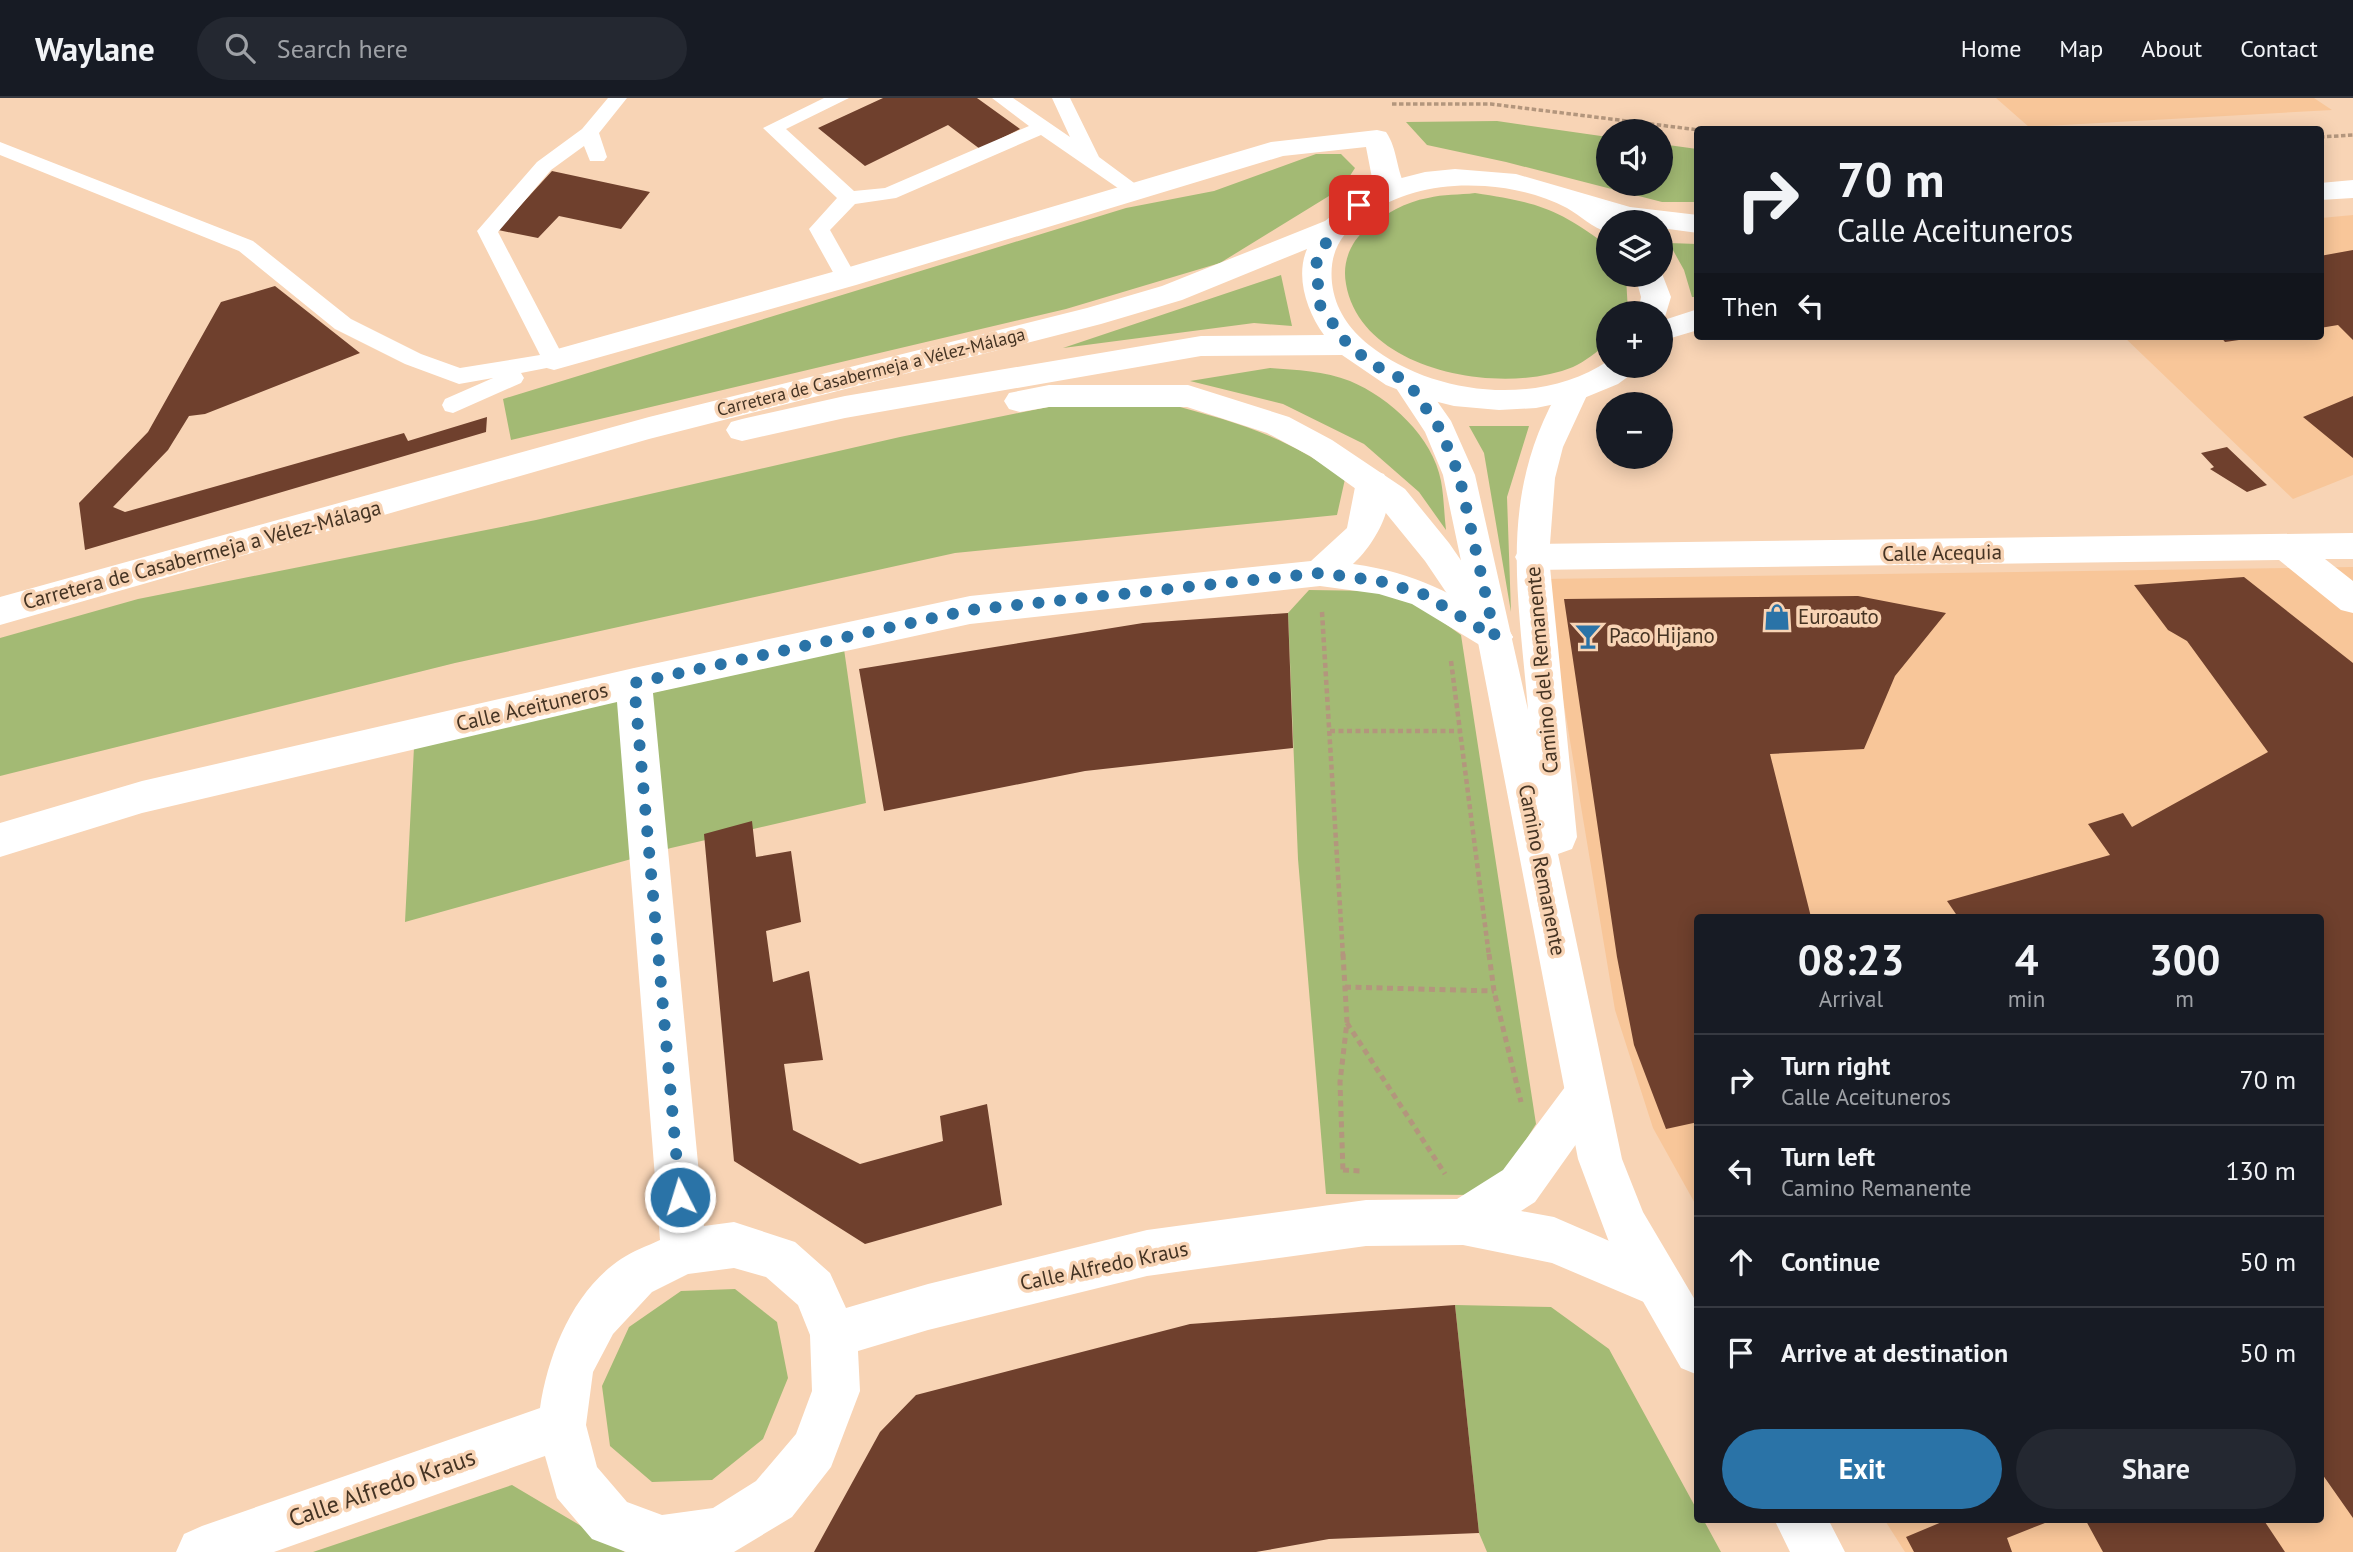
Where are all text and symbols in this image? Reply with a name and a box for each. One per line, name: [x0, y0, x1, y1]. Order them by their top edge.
search box: [197, 17, 687, 80]
text: Waylane: [35, 27, 155, 70]
icon: search: [221, 29, 259, 67]
text: Search here: [277, 32, 408, 65]
text: Home: [1961, 33, 2021, 64]
text: Map: [2059, 33, 2103, 64]
text: About: [2141, 33, 2202, 64]
text: Contact: [2240, 33, 2318, 64]
map controls: [1596, 119, 1673, 469]
button: sound: [1596, 119, 1673, 196]
text: 70 m: [1837, 147, 1944, 211]
icon: right: [1722, 154, 1813, 245]
pin: [1329, 175, 1389, 235]
icon: arrive: [1340, 186, 1378, 224]
text: Calle Aceituneros: [1837, 209, 2073, 251]
button: layers: [1596, 210, 1673, 287]
icon: left: [1792, 287, 1830, 325]
text: Then: [1722, 290, 1778, 323]
button: +: [1596, 301, 1673, 378]
street label: Carretera de Casabermeja a Vélez-Málaga: [714, 322, 1027, 421]
button: −: [1596, 392, 1673, 469]
street label: Carretera de Casabermeja a Vélez-Málaga: [20, 494, 384, 615]
street label: Calle Acequia: [1882, 538, 2002, 567]
street label: Camino del Remanente: [1519, 565, 1564, 775]
shop icon: Euroauto: [1762, 602, 1792, 632]
place label: Euroauto: [1798, 603, 1879, 630]
bar icon: Paco Hijano: [1573, 621, 1603, 651]
place label: Paco Hijano: [1609, 622, 1715, 649]
street label: Calle Aceituneros: [453, 676, 610, 737]
street label: Camino Remanente: [1513, 782, 1572, 958]
text: 08:23: [1798, 932, 1904, 987]
text: 4: [2015, 932, 2038, 987]
text: 300: [2149, 932, 2220, 987]
text: Arrival: [1819, 984, 1883, 1013]
text: min: [2008, 984, 2045, 1013]
text: m: [2175, 984, 2194, 1013]
text: Turn right: [1781, 1049, 1890, 1082]
icon: right: [1722, 1061, 1760, 1099]
text: 70 m: [2240, 1063, 2296, 1096]
text: Calle Aceituneros: [1781, 1082, 1951, 1111]
text: Turn left: [1781, 1140, 1875, 1173]
icon: left: [1722, 1152, 1760, 1190]
text: 130 m: [2225, 1154, 2296, 1187]
position arrow: [643, 1160, 717, 1234]
text: Camino Remanente: [1781, 1173, 1971, 1202]
street label: Calle Alfredo Kraus: [1017, 1235, 1190, 1296]
icon: ahead: [1722, 1243, 1760, 1281]
text: Continue: [1781, 1245, 1880, 1278]
text: 50 m: [2240, 1245, 2296, 1278]
icon: arrive: [1722, 1334, 1760, 1372]
text: Arrive at destination: [1781, 1336, 2008, 1369]
text: 50 m: [2240, 1336, 2296, 1369]
button: Exit: [1722, 1429, 2002, 1509]
button: Share: [2016, 1429, 2296, 1509]
street label: Calle Alfredo Kraus: [284, 1441, 479, 1534]

